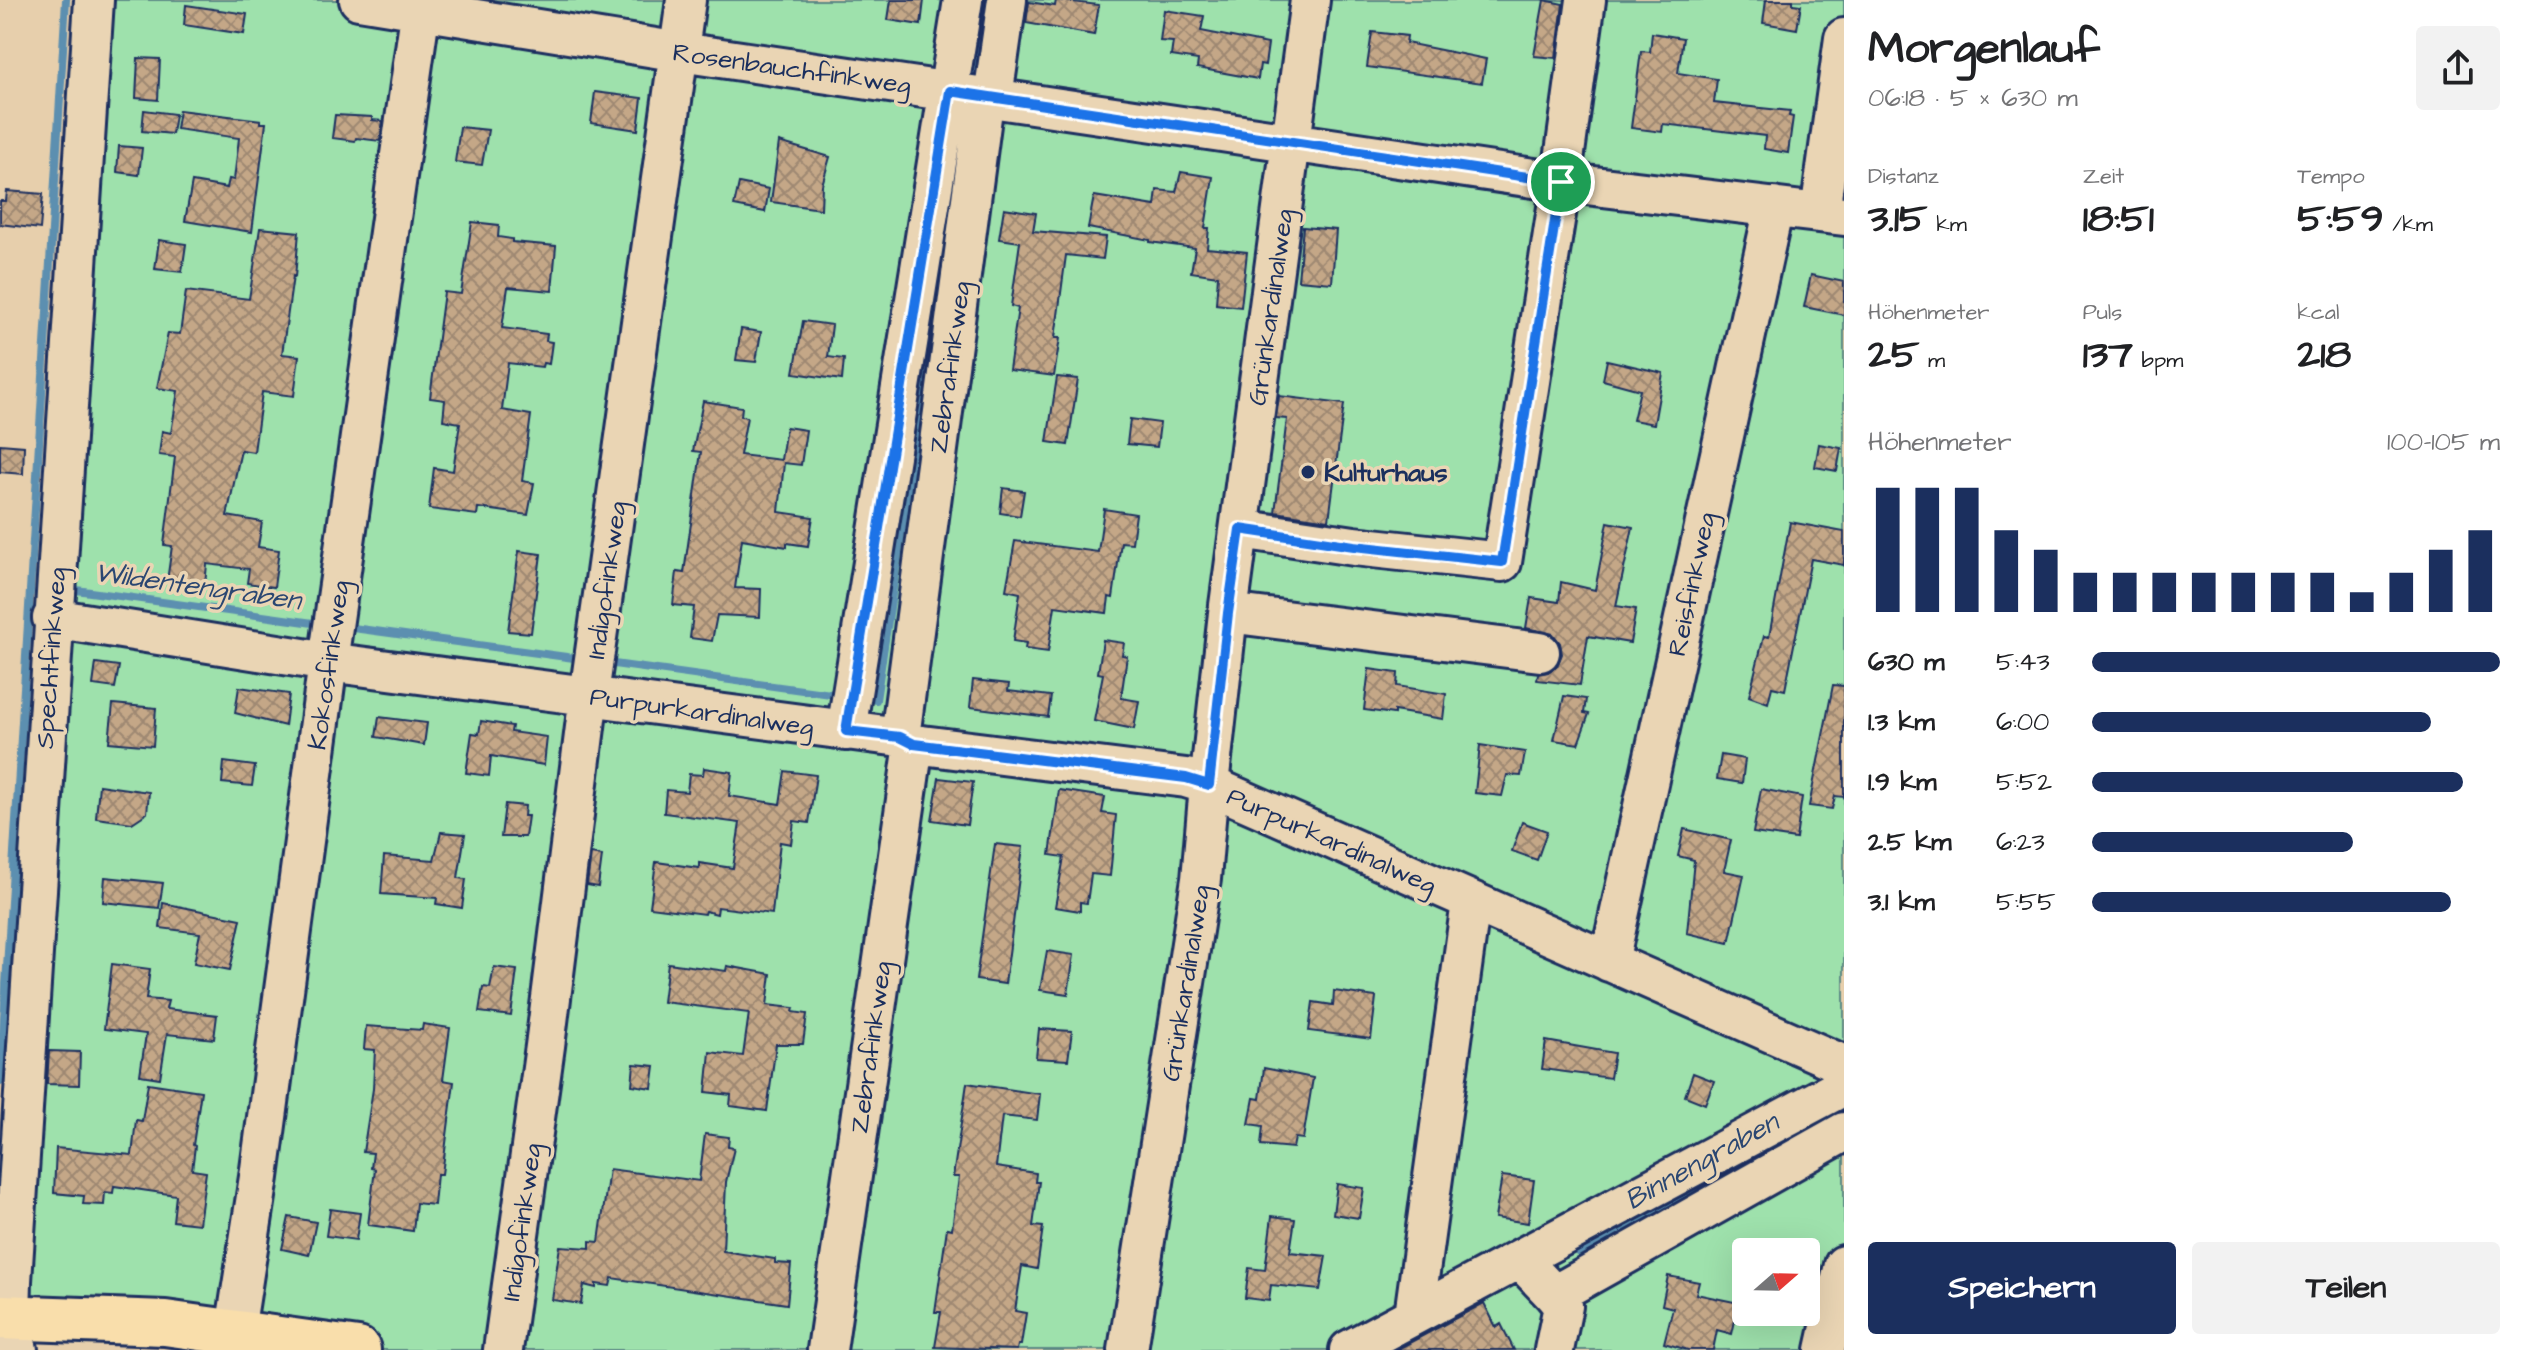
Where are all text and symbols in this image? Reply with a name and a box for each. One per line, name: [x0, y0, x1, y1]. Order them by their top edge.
text: Morgenlauf: [1868, 19, 2100, 80]
button: share: [2416, 26, 2500, 110]
street label: Rosenbauchfinkweg: [670, 34, 913, 106]
text: 06:18 · 5 × 630 m: [1868, 80, 2078, 116]
pin: [1527, 148, 1595, 216]
icon: arrive: [1539, 160, 1583, 204]
text: Distanz: [1868, 161, 1939, 192]
text: Zeit: [2083, 161, 2124, 192]
text: Tempo: [2297, 161, 2365, 192]
text: 3.15: [1868, 192, 1927, 247]
text: 18:51: [2083, 192, 2154, 247]
text: 5:59: [2297, 192, 2383, 247]
street label: Grünkardinalweg: [1239, 207, 1305, 408]
text: km: [1927, 209, 1967, 240]
text: /km: [2383, 209, 2433, 240]
street label: Zebrafinkweg: [920, 279, 982, 456]
text: Höhenmeter: [1868, 297, 1989, 328]
text: Puls: [2083, 297, 2122, 328]
text: kcal: [2297, 297, 2339, 328]
text: 25: [1868, 328, 1919, 383]
text: 137: [2083, 328, 2133, 383]
text: 218: [2297, 328, 2351, 383]
text: m: [1919, 345, 1945, 376]
text: bpm: [2133, 345, 2183, 376]
text: Höhenmeter: [1868, 424, 2012, 460]
text: 100–105 m: [2387, 424, 2500, 460]
place label: Kulturhaus: [1324, 455, 1447, 491]
marker: Kulturhaus: [1299, 463, 1317, 481]
street label: Indigofinkweg: [578, 499, 638, 662]
street label: Reisfinkweg: [1659, 509, 1727, 660]
water label: Wildentengraben: [92, 553, 305, 622]
street label: Spechtfinkweg: [27, 566, 77, 750]
street label: Kokosfinkweg: [299, 578, 361, 753]
text: 630 m: [1868, 644, 1945, 680]
text: 5:43: [1996, 644, 2050, 680]
street label: Purpurkardinalweg: [587, 678, 816, 748]
text: 1.3 km: [1868, 704, 1935, 740]
text: 6:00: [1996, 704, 2049, 740]
text: 1.9 km: [1868, 764, 1936, 800]
text: 5:52: [1996, 764, 2052, 800]
street label: Purpurkardinalweg: [1220, 779, 1442, 905]
text: 2.5 km: [1868, 824, 1952, 860]
text: 6:23: [1996, 824, 2045, 860]
street label: Grünkardinalweg: [1153, 882, 1221, 1084]
text: 3.1 km: [1868, 884, 1935, 920]
text: 5:55: [1996, 884, 2056, 920]
street label: Zebrafinkweg: [841, 959, 903, 1136]
water label: Binnengraben: [1618, 1102, 1788, 1221]
street label: Indigofinkweg: [493, 1141, 553, 1304]
north arrow: [1732, 1238, 1820, 1326]
map controls: [1732, 1238, 1820, 1326]
button: Speichern: [1868, 1242, 2176, 1334]
button: Teilen: [2192, 1242, 2500, 1334]

